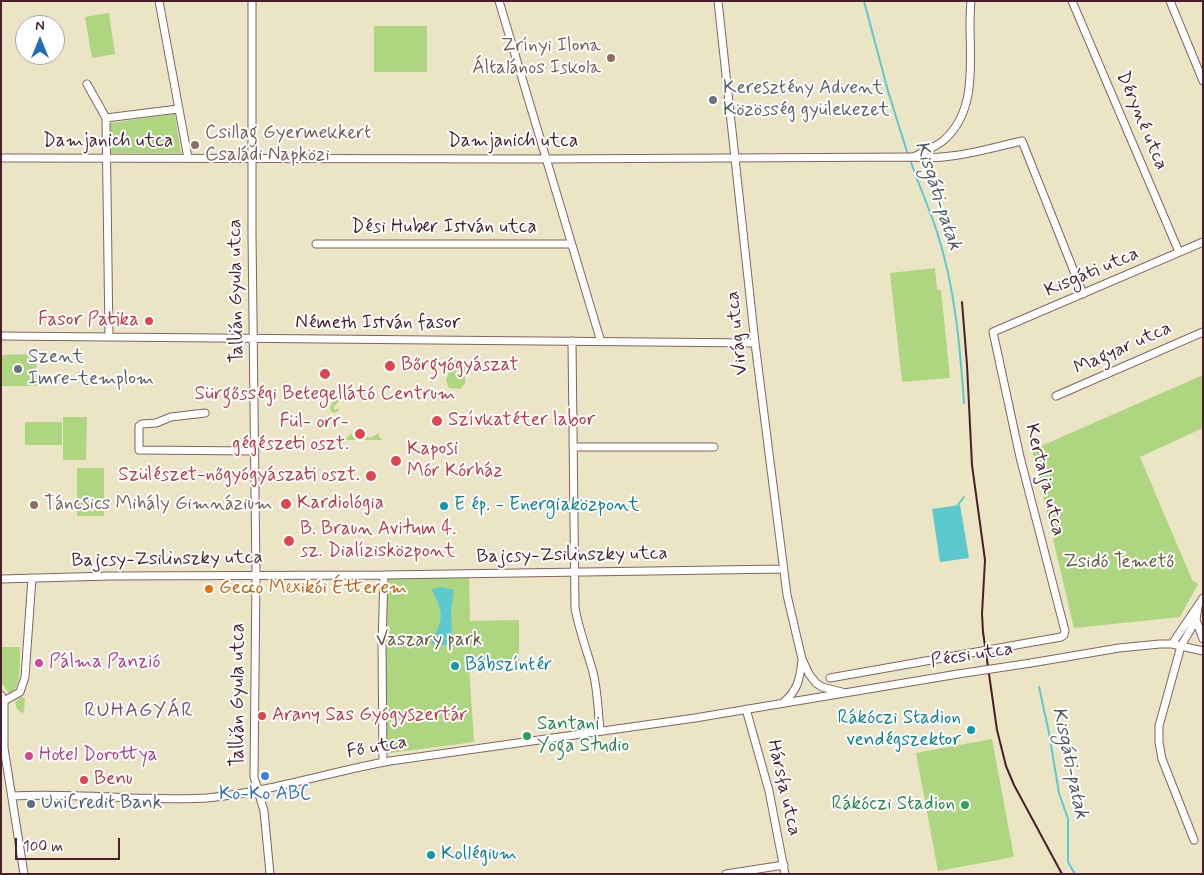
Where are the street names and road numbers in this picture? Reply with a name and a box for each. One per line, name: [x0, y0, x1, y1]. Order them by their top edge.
street label: Déryné utca: [1110, 68, 1172, 174]
street label: Damjanich utca: [43, 131, 173, 153]
street label: Damjanich utca: [448, 131, 578, 153]
street label: Dési Huber István utca: [351, 217, 537, 239]
street label: Tallián Gyula utca: [224, 219, 250, 363]
street label: Kisgáti utca: [1041, 243, 1143, 303]
street label: Virág utca: [722, 290, 754, 376]
street label: Németh István fasor: [295, 313, 461, 335]
street label: Magyar utca: [1071, 317, 1175, 381]
street label: Kertalja utca: [1019, 422, 1069, 538]
street label: Bajcsy-Zsilinszky utca: [476, 543, 668, 569]
street label: Bajcsy-Zsilinszky utca: [71, 547, 263, 573]
street label: Tallián Gyula utca: [228, 623, 250, 767]
street label: Pécsi utca: [929, 638, 1015, 674]
street label: Fő utca: [345, 731, 409, 765]
street label: Hársfa utca: [761, 738, 805, 838]

